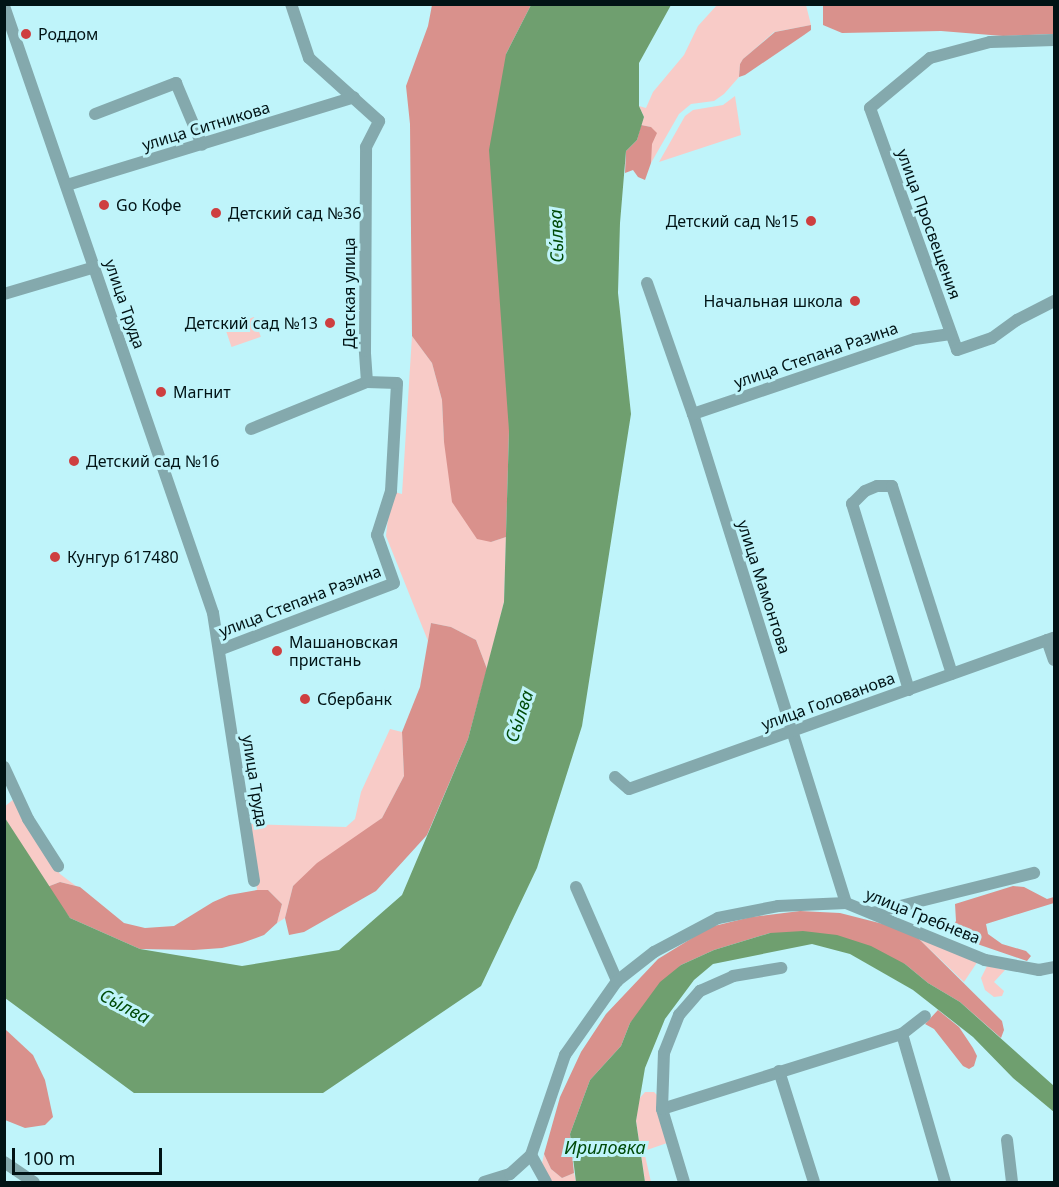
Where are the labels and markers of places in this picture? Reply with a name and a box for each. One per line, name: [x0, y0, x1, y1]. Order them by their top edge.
place label: Роддом: [38, 24, 98, 44]
marker: Роддом: [19, 27, 33, 41]
place label: Go Кофе: [116, 195, 181, 215]
marker: Go Кофе: [97, 198, 111, 212]
place label: Детский сад №36: [228, 203, 361, 223]
marker: Детский сад №36: [209, 206, 223, 220]
place label: Детский сад №15: [666, 211, 799, 231]
marker: Детский сад №15: [804, 214, 818, 228]
place label: Начальная школа: [703, 291, 843, 311]
marker: Начальная школа: [848, 294, 862, 308]
place label: Детский сад №13: [185, 313, 318, 333]
marker: Детский сад №13: [323, 316, 337, 330]
place label: Магнит: [173, 382, 231, 402]
marker: Магнит: [154, 385, 168, 399]
place label: Детский сад №16: [86, 451, 219, 471]
marker: Детский сад №16: [67, 454, 81, 468]
place label: Кунгур 617480: [67, 547, 179, 567]
marker: Кунгур 617480: [48, 550, 62, 564]
place label: Машановская пристань: [289, 632, 398, 670]
marker: Машановская пристань: [270, 644, 284, 658]
place label: Сбербанк: [317, 689, 392, 709]
marker: Сбербанк: [298, 692, 312, 706]

